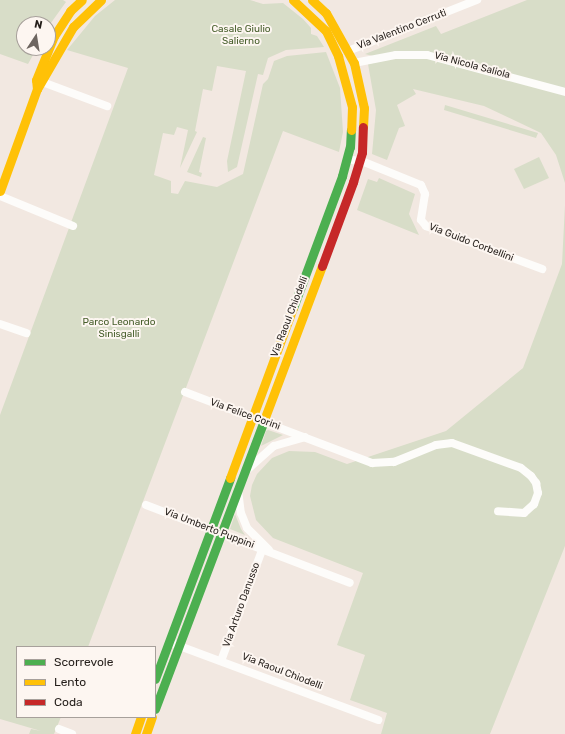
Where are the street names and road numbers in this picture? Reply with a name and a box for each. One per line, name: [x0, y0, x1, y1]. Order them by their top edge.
street label: Via Valentino Cerruti: [355, 7, 449, 53]
street label: Via Nicola Saliola: [433, 50, 511, 82]
street label: Via Guido Corbellini: [427, 221, 515, 265]
street label: Via Raoul Chiodelli: [269, 275, 311, 359]
street label: Via Felice Corini: [208, 397, 282, 433]
street label: Via Umberto Puppini: [162, 506, 256, 552]
street label: Via Arturo Danusso: [221, 561, 263, 649]
street label: Via Raoul Chiodelli: [240, 651, 324, 693]

